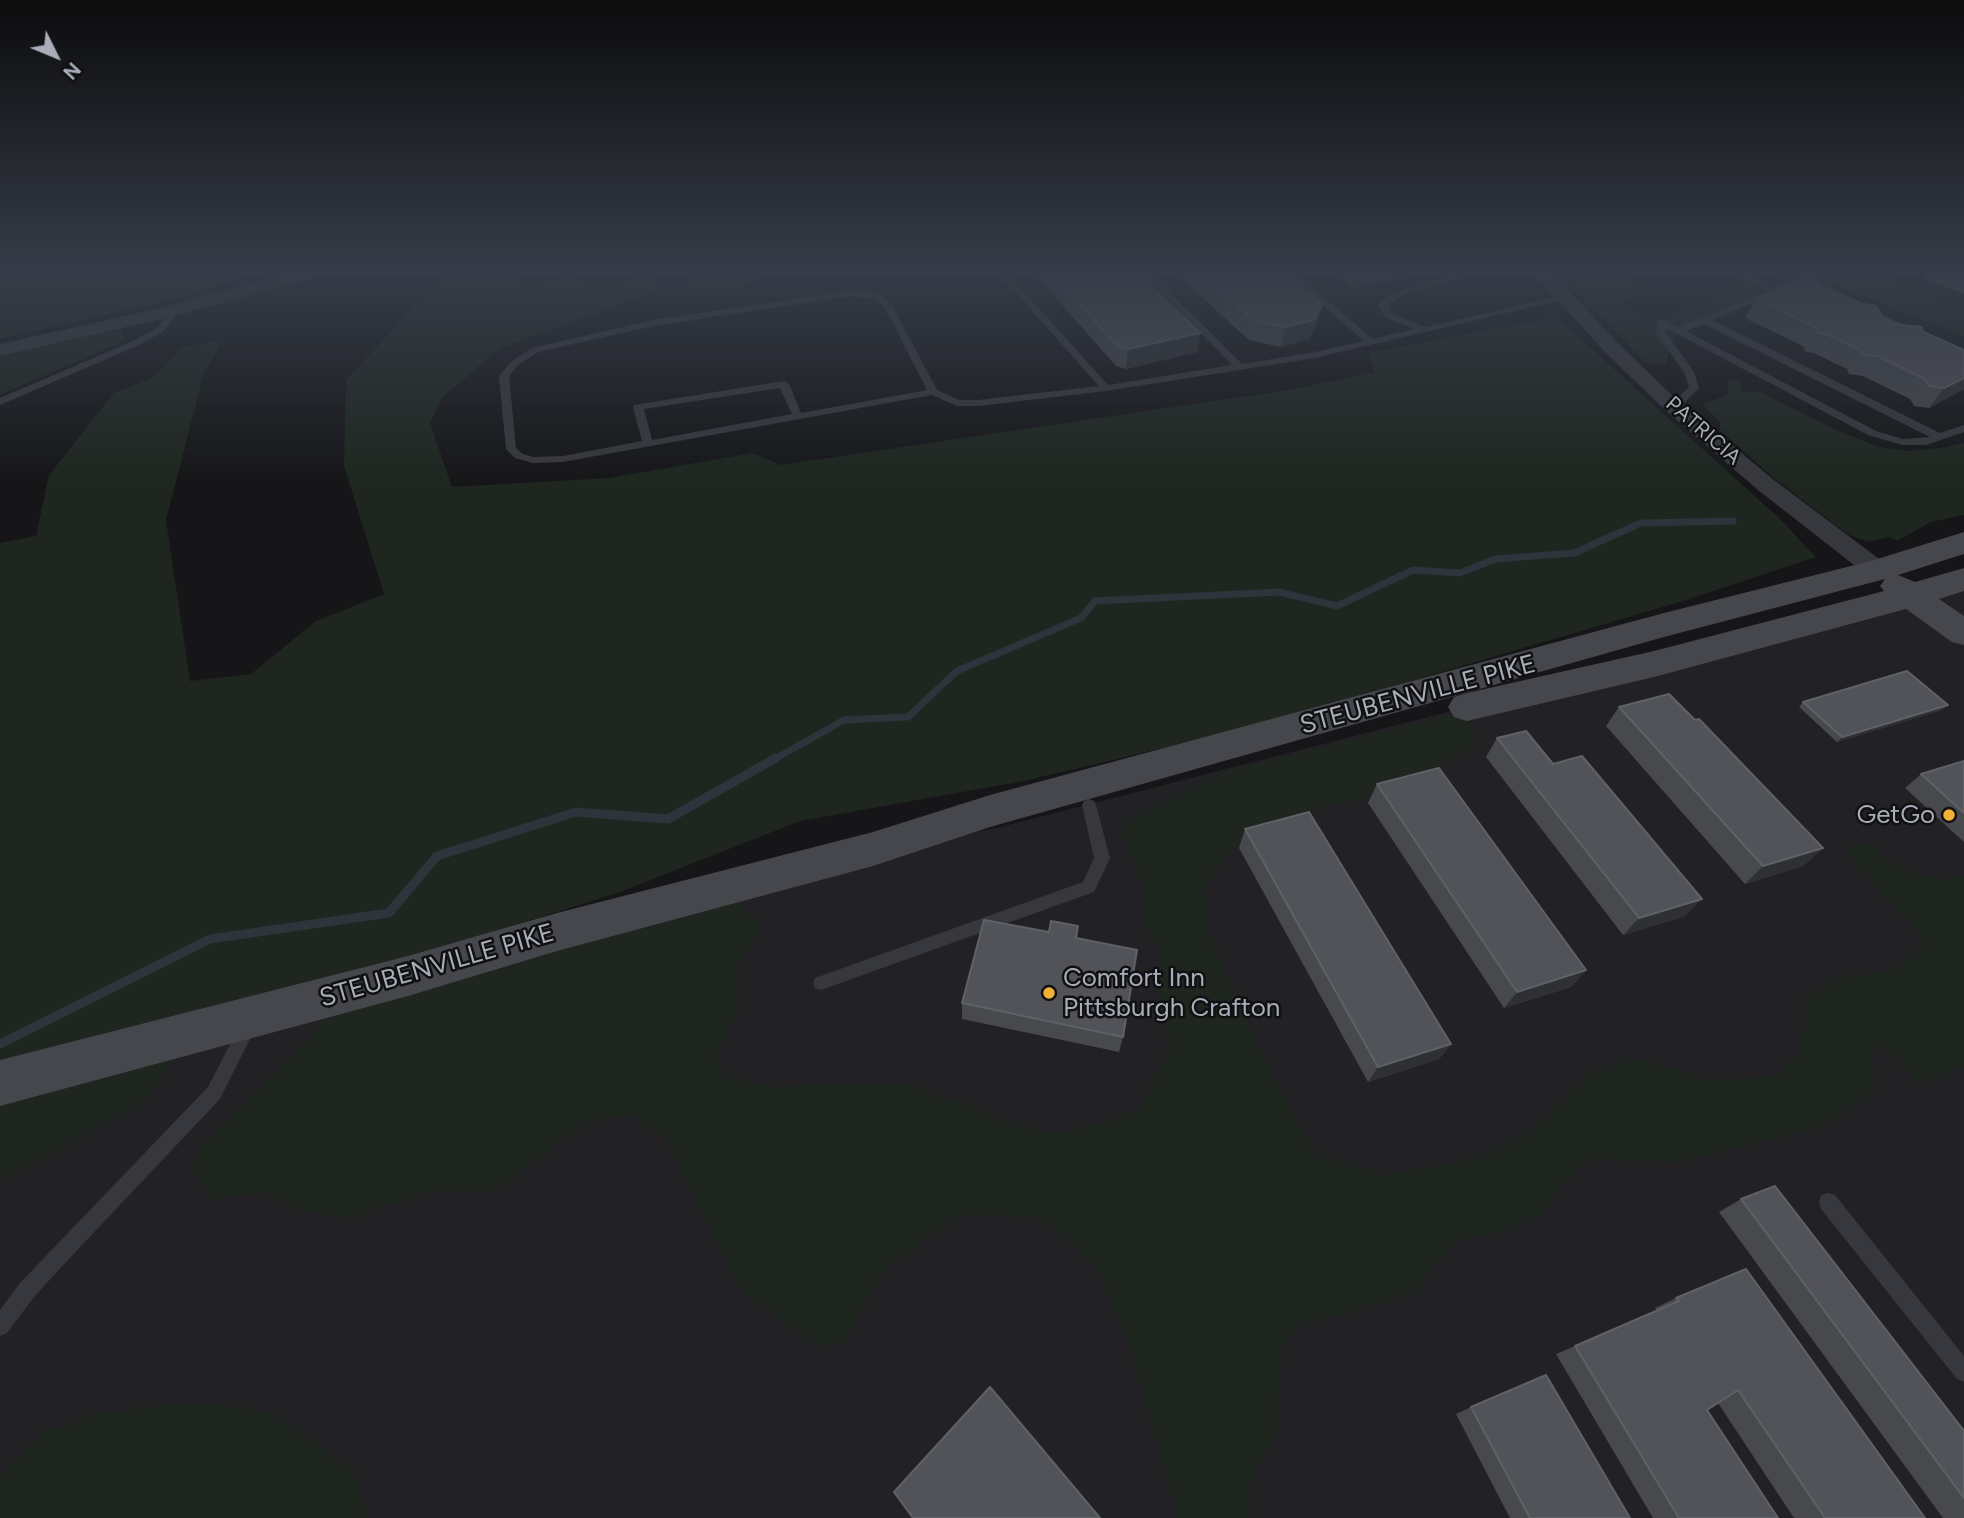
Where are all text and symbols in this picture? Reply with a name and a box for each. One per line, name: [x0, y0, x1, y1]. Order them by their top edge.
north arrow: [21, 21, 91, 91]
text: N: [58, 57, 85, 84]
street label: PATRICIA: [1660, 391, 1746, 471]
street label: STEUBENVILLE PIKE: [1297, 649, 1539, 741]
place label: GetGo: [1856, 799, 1935, 831]
marker: GetGo: [1941, 807, 1957, 823]
street label: STEUBENVILLE PIKE: [316, 918, 558, 1014]
place label: Comfort Inn Pittsburgh Crafton: [1063, 962, 1280, 1024]
marker: Comfort Inn Pittsburgh Crafton: [1041, 985, 1057, 1001]

